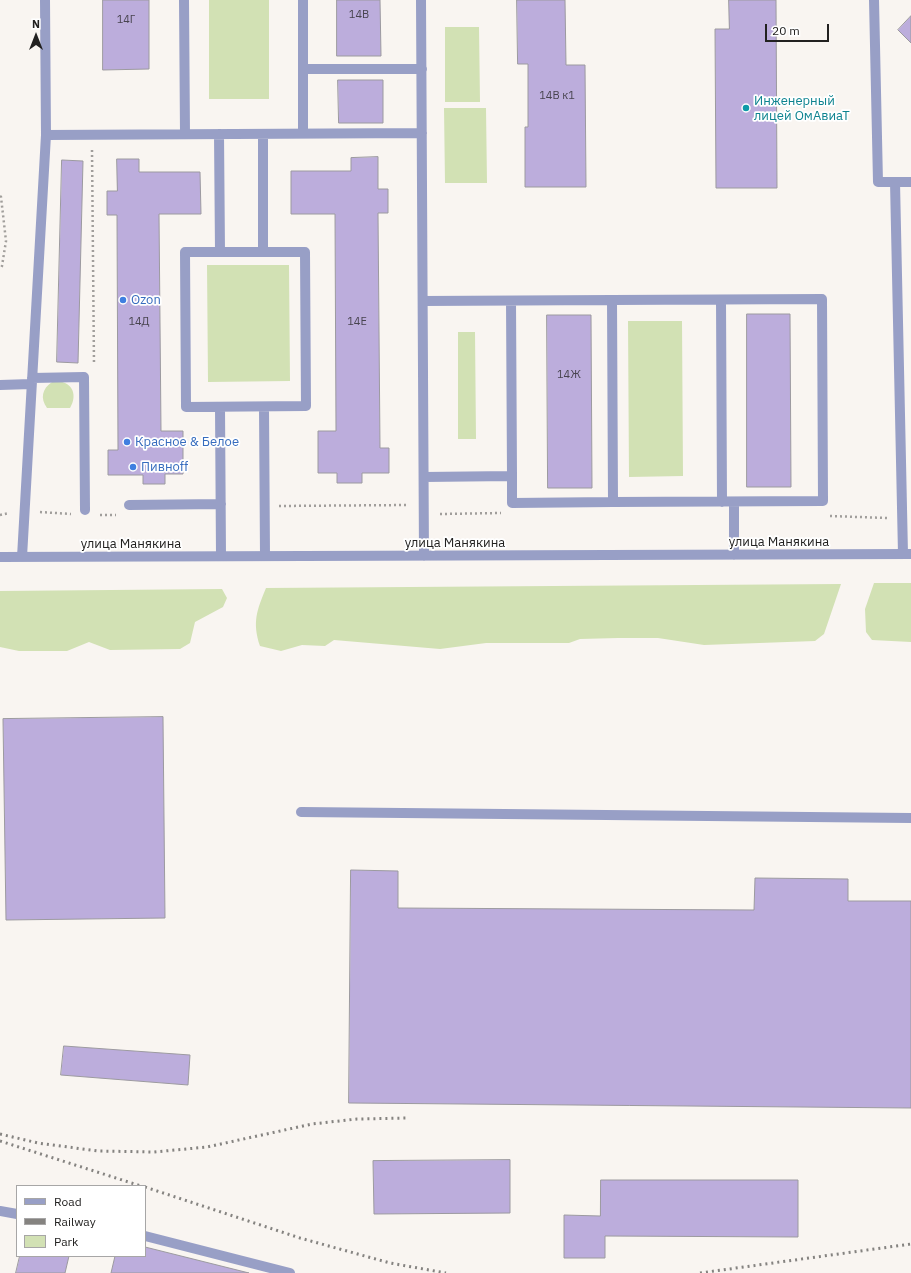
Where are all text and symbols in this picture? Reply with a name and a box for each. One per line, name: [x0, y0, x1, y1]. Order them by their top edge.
house number: 14В: [349, 8, 369, 22]
house number: 14Г: [117, 13, 135, 27]
north arrow: [16, 16, 56, 56]
scale bar: [767, 16, 831, 42]
text: N: [32, 17, 40, 31]
text: 20 m: [772, 23, 800, 38]
house number: 14В к1: [539, 89, 575, 103]
place label: Инженерный лицей ОмАвиаТ: [754, 93, 850, 124]
marker: Инженерный лицей ОмАвиаТ: [741, 103, 751, 113]
place label: Ozon: [131, 292, 161, 308]
marker: Ozon: [118, 295, 128, 305]
house number: 14Д: [128, 315, 150, 329]
house number: 14Е: [347, 315, 367, 329]
house number: 14Ж: [557, 368, 581, 382]
place label: Красное & Белое: [135, 434, 239, 450]
marker: Красное & Белое: [122, 437, 132, 447]
place label: Пивноff: [141, 459, 188, 475]
marker: Пивноff: [128, 462, 138, 472]
street label: улица Манякина: [729, 534, 829, 550]
street label: улица Манякина: [405, 535, 505, 551]
street label: улица Манякина: [81, 536, 181, 552]
legend: [16, 1185, 146, 1257]
text: Road: [54, 1194, 82, 1209]
text: Railway: [54, 1214, 96, 1229]
text: Park: [54, 1234, 78, 1249]

